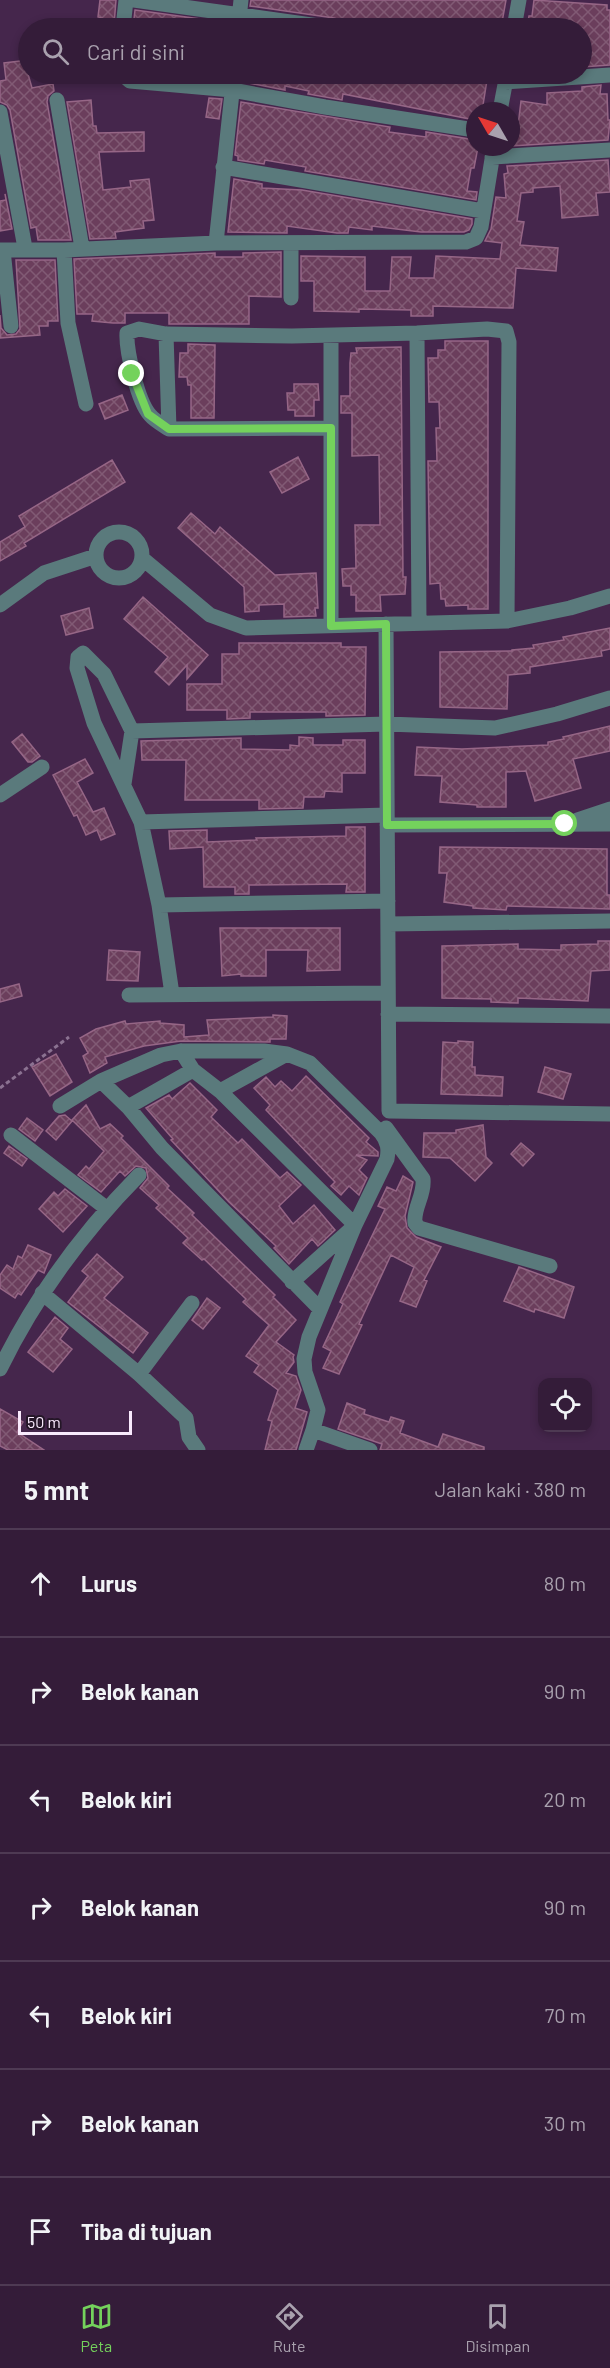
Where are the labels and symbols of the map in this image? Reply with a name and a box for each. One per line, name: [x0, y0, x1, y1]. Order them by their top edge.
north arrow: [466, 102, 520, 156]
route end: [118, 360, 144, 386]
route start: [551, 810, 577, 836]
scale bar: [18, 1408, 132, 1436]

